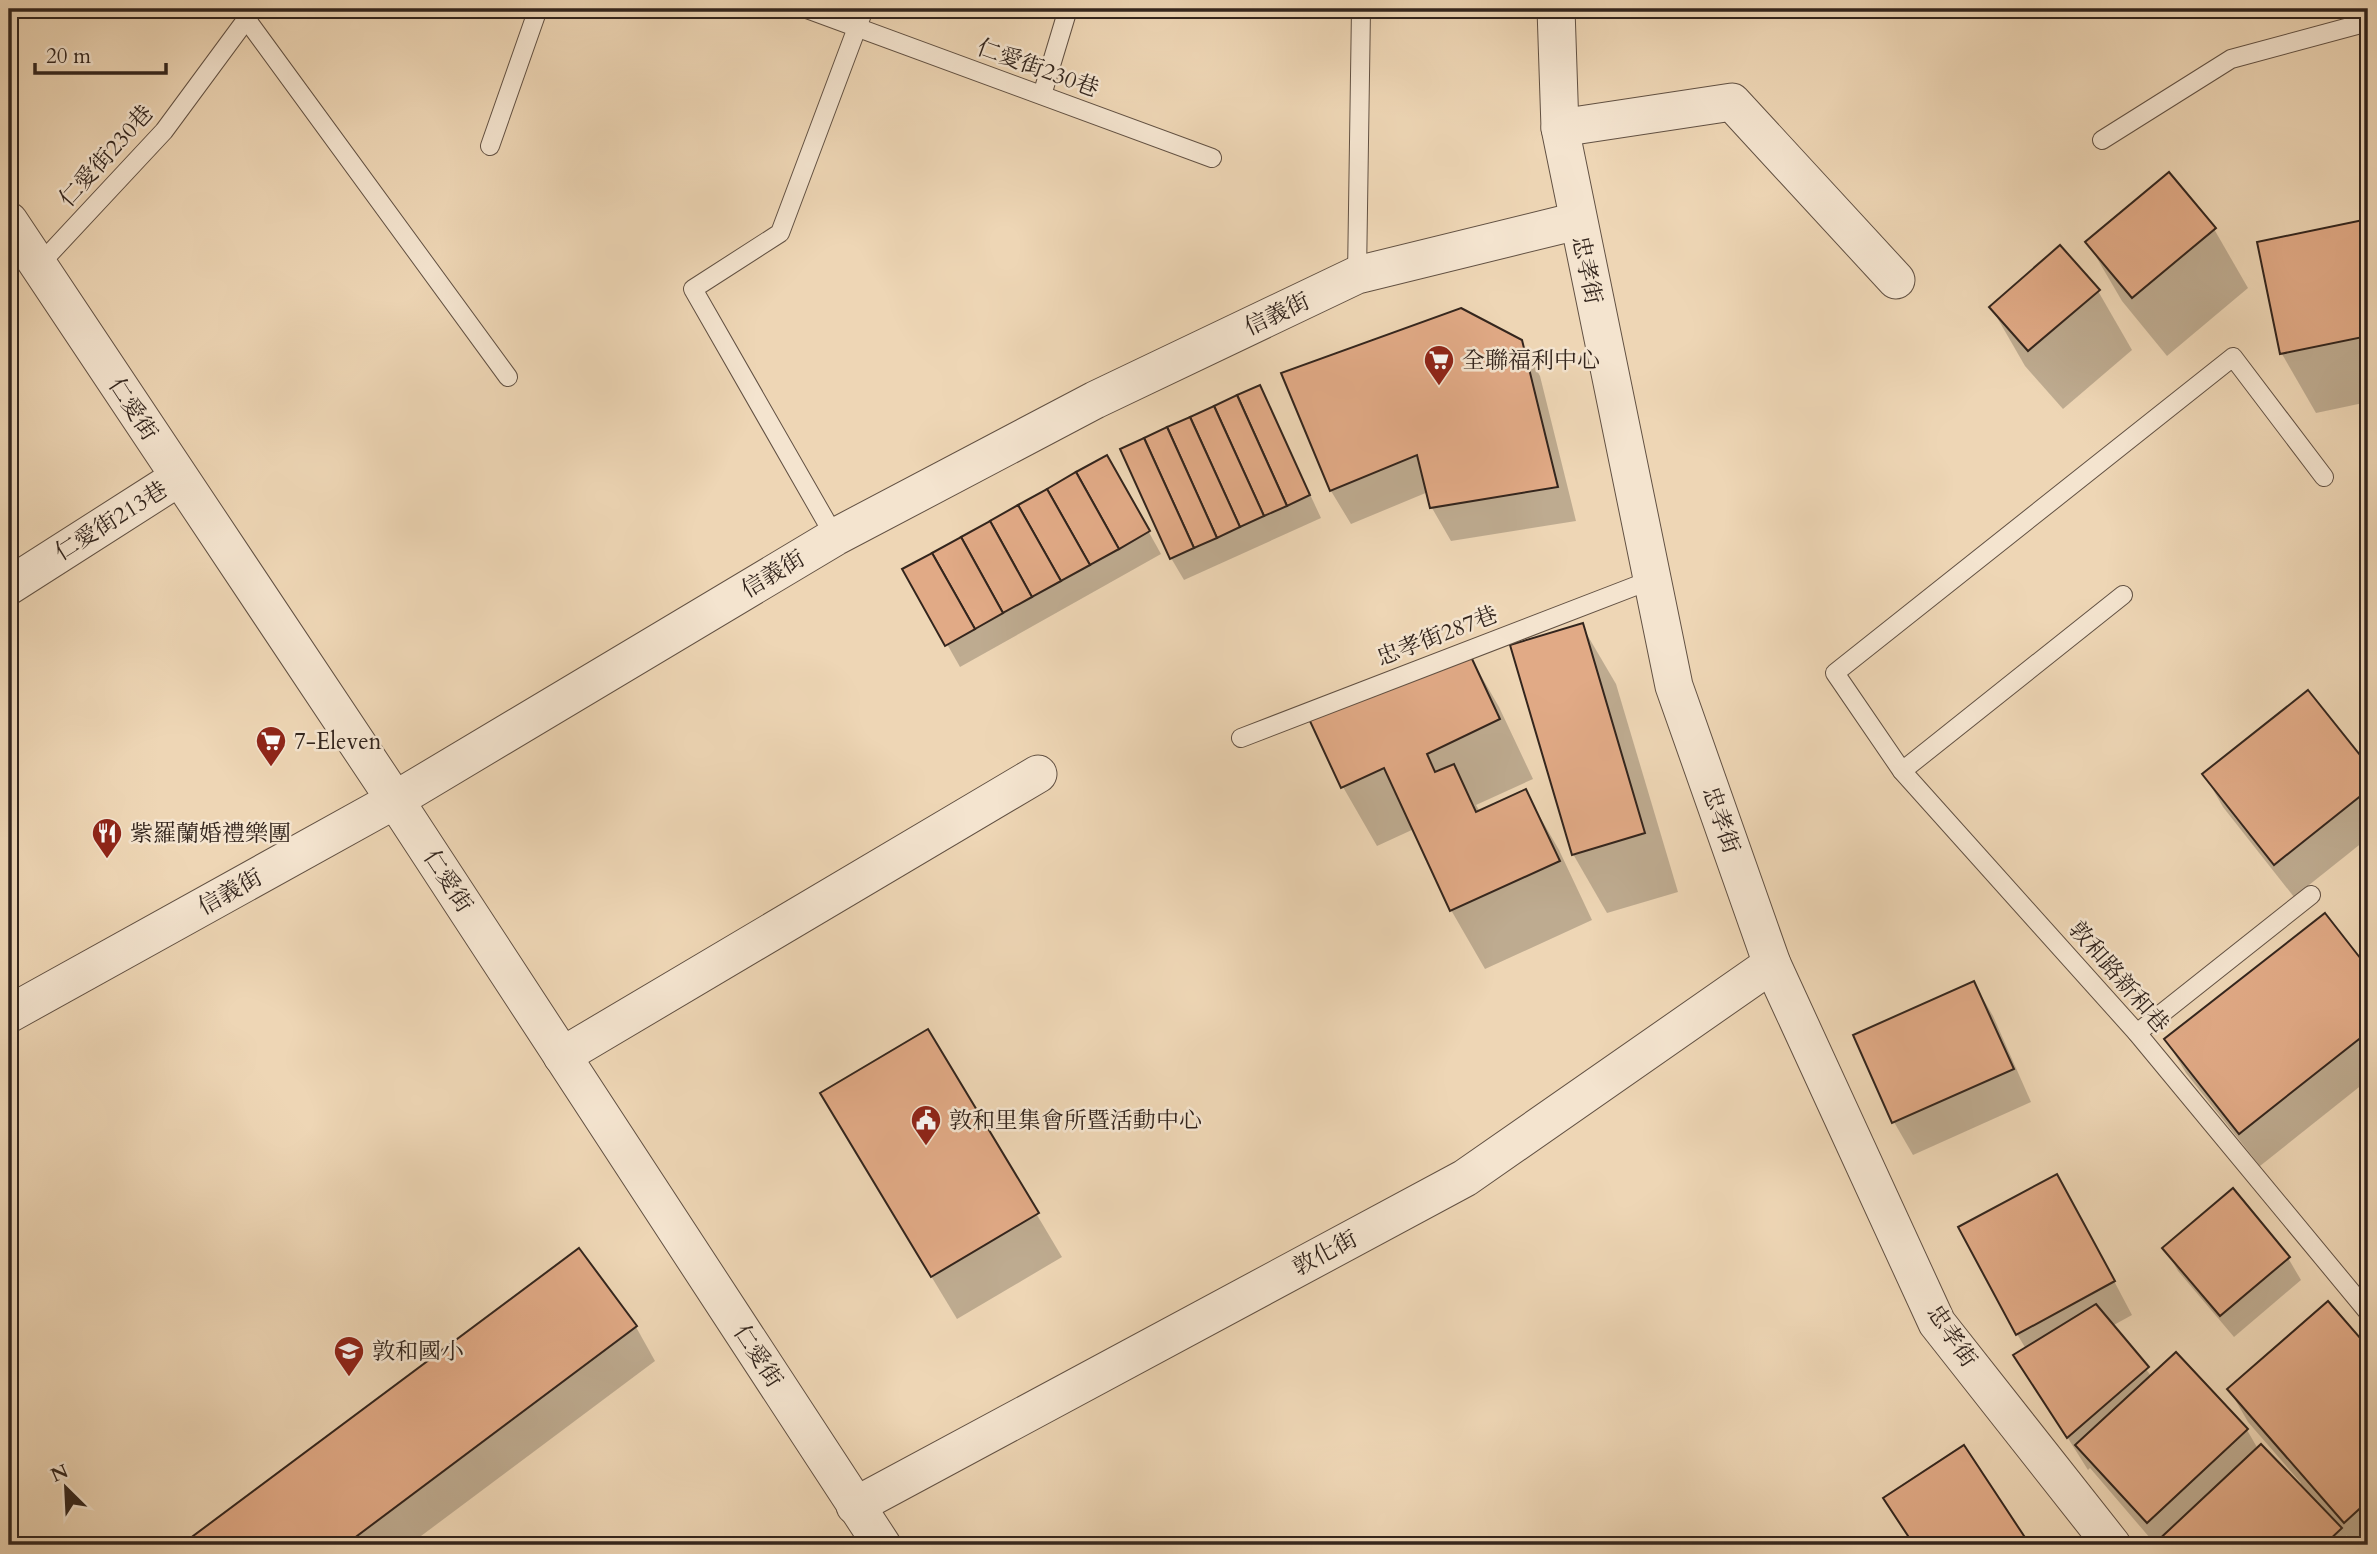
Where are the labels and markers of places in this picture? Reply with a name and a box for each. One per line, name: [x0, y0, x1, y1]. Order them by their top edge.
supermarket icon: 全聯福利中心: [1422, 343, 1456, 387]
place label: 全聯福利中心: [1462, 345, 1600, 376]
supermarket icon: 7-Eleven: [254, 724, 288, 768]
place label: 7-Eleven: [294, 726, 382, 757]
restaurant icon: 紫羅蘭婚禮樂團: [90, 816, 124, 860]
place label: 紫羅蘭婚禮樂團: [130, 818, 291, 849]
public building icon: 敦和里集會所暨活動中心: [909, 1103, 943, 1147]
place label: 敦和里集會所暨活動中心: [949, 1105, 1202, 1136]
school or university icon: 敦和國小: [332, 1334, 366, 1378]
place label: 敦和國小: [372, 1336, 464, 1367]

